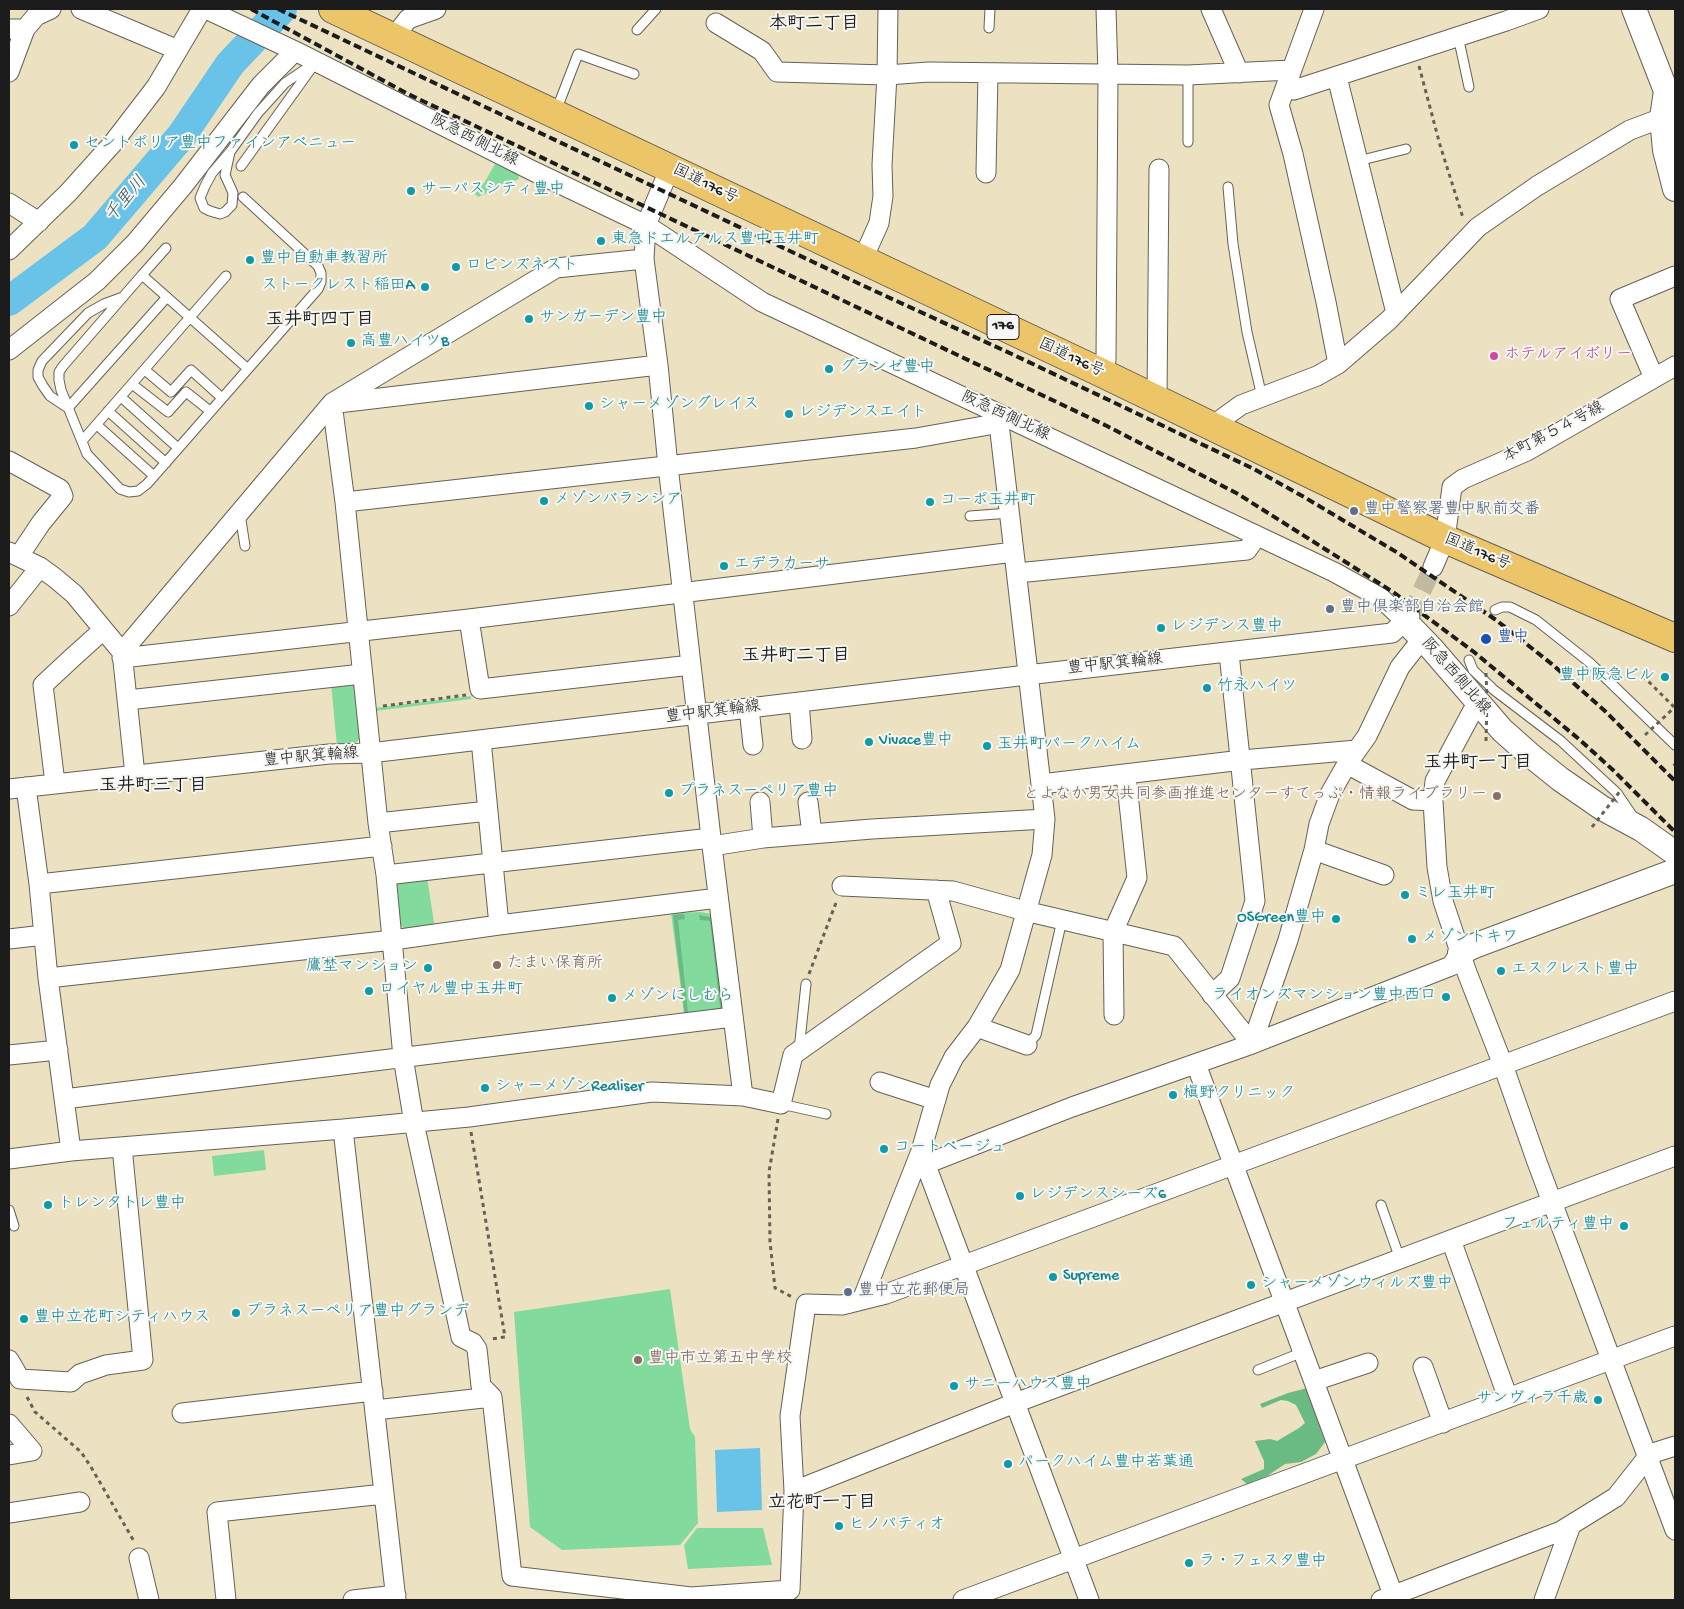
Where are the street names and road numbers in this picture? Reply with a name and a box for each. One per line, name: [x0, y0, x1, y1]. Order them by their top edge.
street label: 阪急西側北線: [427, 111, 521, 171]
street label: 国道176号: [669, 161, 741, 209]
road number: 176: [987, 314, 1019, 340]
street label: 国道176号: [1035, 335, 1107, 383]
street label: 阪急西側北線: [957, 388, 1053, 446]
street label: 本町第５４号線: [1500, 398, 1608, 468]
street label: 国道176号: [1441, 530, 1513, 576]
street label: 阪急西側北線: [1416, 634, 1494, 720]
street label: 豊中駅箕輪線: [1066, 650, 1164, 680]
street label: 豊中駅箕輪線: [664, 698, 762, 728]
street label: 豊中駅箕輪線: [262, 744, 360, 772]

